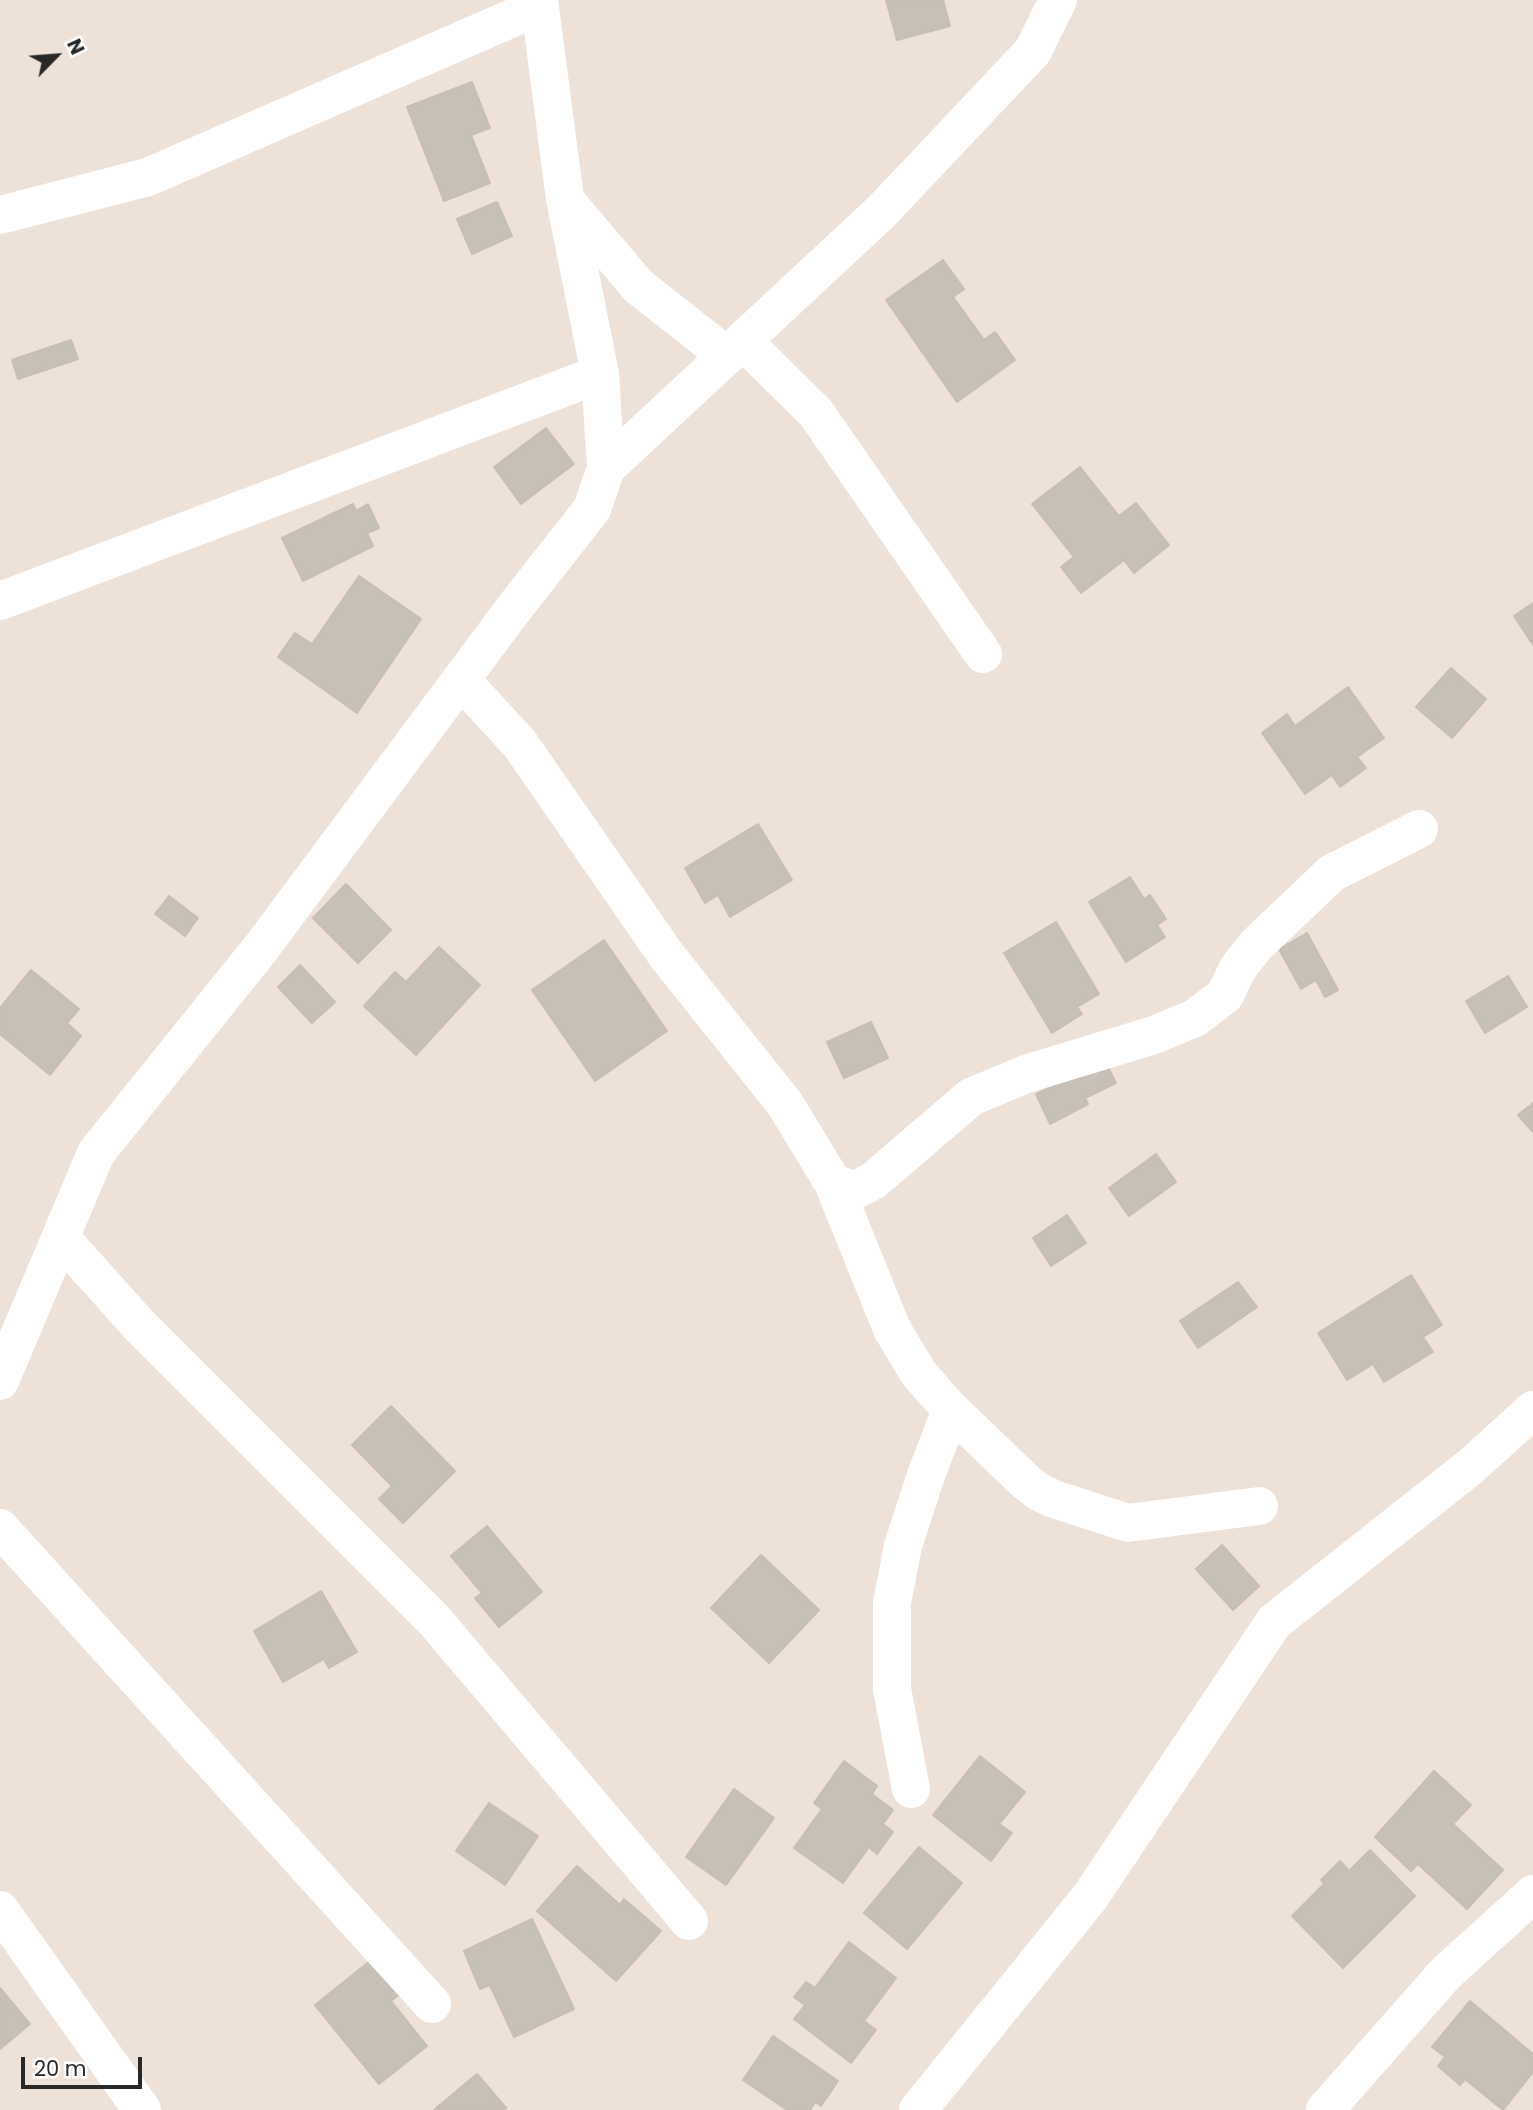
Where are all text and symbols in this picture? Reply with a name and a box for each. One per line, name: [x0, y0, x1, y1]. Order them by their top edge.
north arrow: [21, 21, 91, 91]
text: N: [60, 35, 91, 59]
scale bar: [24, 2044, 145, 2088]
text: 20 m: [34, 2054, 87, 2083]

